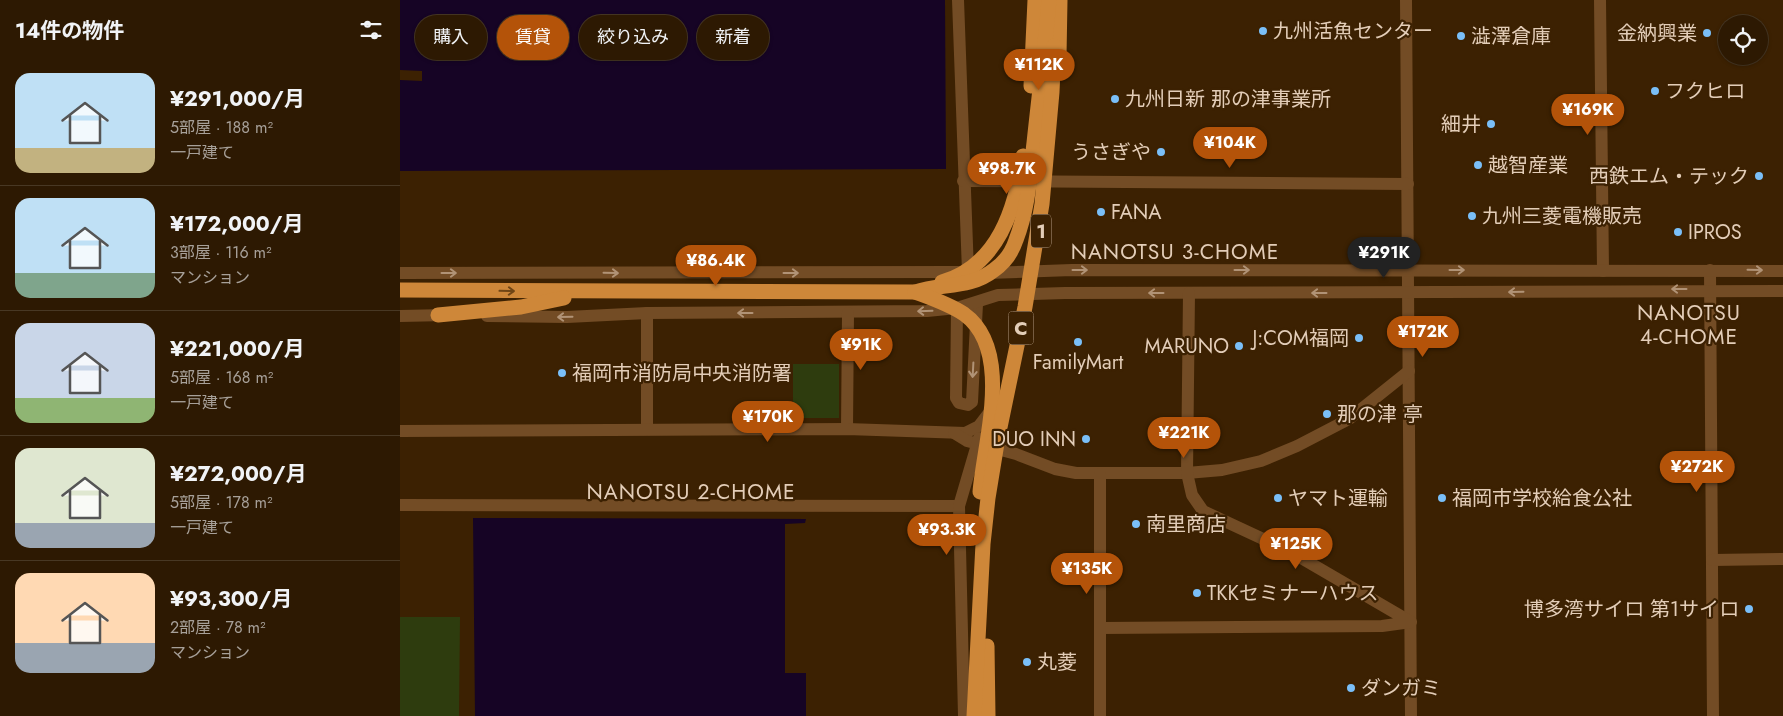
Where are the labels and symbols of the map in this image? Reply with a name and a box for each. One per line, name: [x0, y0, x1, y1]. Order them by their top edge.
place label: 九州活魚センター: [1273, 17, 1433, 46]
place label: 金納興業: [1617, 19, 1697, 48]
place label: 澁澤倉庫: [1471, 22, 1551, 51]
marker: 九州活魚センター: [1257, 25, 1269, 37]
marker: 金納興業: [1701, 27, 1713, 39]
marker: 澁澤倉庫: [1455, 30, 1467, 42]
pin: ¥112K: [1004, 48, 1074, 91]
place label: フクヒロ: [1665, 77, 1745, 106]
place label: 九州日新 那の津事業所: [1125, 85, 1331, 114]
marker: フクヒロ: [1649, 85, 1661, 97]
marker: 九州日新 那の津事業所: [1109, 93, 1121, 105]
pin: ¥169K: [1553, 94, 1623, 136]
place label: 細井: [1441, 110, 1481, 139]
marker: 細井: [1485, 118, 1497, 130]
pin: ¥104K: [1195, 126, 1265, 169]
place label: うさぎや: [1071, 138, 1151, 167]
marker: うさぎや: [1155, 146, 1167, 158]
place label: 越智産業: [1488, 151, 1568, 180]
pin: ¥98.7K: [966, 152, 1048, 195]
marker: 越智産業: [1472, 159, 1484, 171]
place label: 西鉄エム・テック: [1589, 162, 1749, 191]
marker: 西鉄エム・テック: [1753, 170, 1765, 182]
place label: FANA: [1111, 198, 1162, 227]
place label: 九州三菱電機販売: [1482, 202, 1642, 231]
marker: FANA: [1095, 206, 1107, 218]
marker: 九州三菱電機販売: [1466, 210, 1478, 222]
road number: 1: [1031, 215, 1051, 248]
place label: IPROS: [1688, 218, 1742, 247]
marker: IPROS: [1672, 226, 1684, 238]
pin: ¥291K: [1349, 236, 1419, 279]
district label: NANOTSU 3-CHOME: [1071, 237, 1279, 267]
pin: ¥86.4K: [675, 244, 757, 287]
one-way arrow: [1071, 265, 1087, 275]
one-way arrow: [1234, 265, 1250, 275]
one-way arrow: [1448, 265, 1465, 275]
one-way arrow: [1747, 265, 1763, 275]
one-way arrow: [440, 268, 456, 278]
one-way arrow: [782, 268, 799, 278]
one-way arrow: [603, 269, 619, 278]
one-way arrow: [1671, 284, 1687, 294]
one-way arrow: [498, 286, 515, 296]
one-way arrow: [1508, 287, 1524, 296]
one-way arrow: [1148, 288, 1164, 298]
one-way arrow: [1311, 288, 1327, 298]
district label: NANOTSU 4-CHOME: [1637, 298, 1741, 352]
one-way arrow: [917, 306, 933, 315]
one-way arrow: [737, 308, 754, 318]
one-way arrow: [557, 312, 574, 322]
road number: C: [1008, 312, 1034, 344]
pin: ¥172K: [1388, 316, 1458, 358]
place label: J:COM福岡: [1250, 324, 1349, 353]
pin: ¥91K: [831, 328, 891, 371]
place label: MARUNO: [1145, 332, 1229, 361]
marker: J:COM福岡: [1353, 332, 1365, 344]
marker: FamilyMart: [1072, 336, 1084, 348]
marker: MARUNO: [1233, 340, 1245, 352]
place label: FamilyMart: [1033, 348, 1124, 377]
place label: 福岡市消防局中央消防署: [572, 359, 792, 388]
one-way arrow: [969, 362, 978, 378]
marker: 福岡市消防局中央消防署: [556, 367, 568, 379]
pin: ¥170K: [733, 400, 803, 443]
place label: 那の津 亭: [1337, 400, 1423, 429]
marker: 那の津 亭: [1321, 408, 1333, 420]
pin: ¥221K: [1149, 416, 1219, 459]
place label: DUO INN: [992, 425, 1076, 454]
marker: DUO INN: [1080, 433, 1092, 445]
pin: ¥272K: [1662, 450, 1732, 493]
district label: NANOTSU 2-CHOME: [587, 477, 796, 507]
place label: ヤマト運輸: [1288, 484, 1388, 513]
place label: 福岡市学校給食公社: [1452, 484, 1632, 513]
marker: ヤマト運輸: [1272, 492, 1284, 504]
marker: 福岡市学校給食公社: [1436, 492, 1448, 504]
place label: 南里商店: [1146, 510, 1226, 539]
pin: ¥93.3K: [906, 514, 988, 556]
marker: 南里商店: [1130, 518, 1142, 530]
pin: ¥125K: [1261, 528, 1331, 570]
pin: ¥135K: [1052, 552, 1122, 595]
place label: TKKセミナーハウス: [1207, 579, 1379, 608]
marker: TKKセミナーハウス: [1191, 587, 1203, 599]
place label: 博多湾サイロ 第1サイロ: [1524, 595, 1739, 624]
marker: 博多湾サイロ 第1サイロ: [1743, 603, 1755, 615]
place label: 丸菱: [1037, 648, 1077, 677]
marker: 丸菱: [1021, 656, 1033, 668]
place label: ダンガミ: [1361, 674, 1441, 703]
marker: ダンガミ: [1345, 682, 1357, 694]

